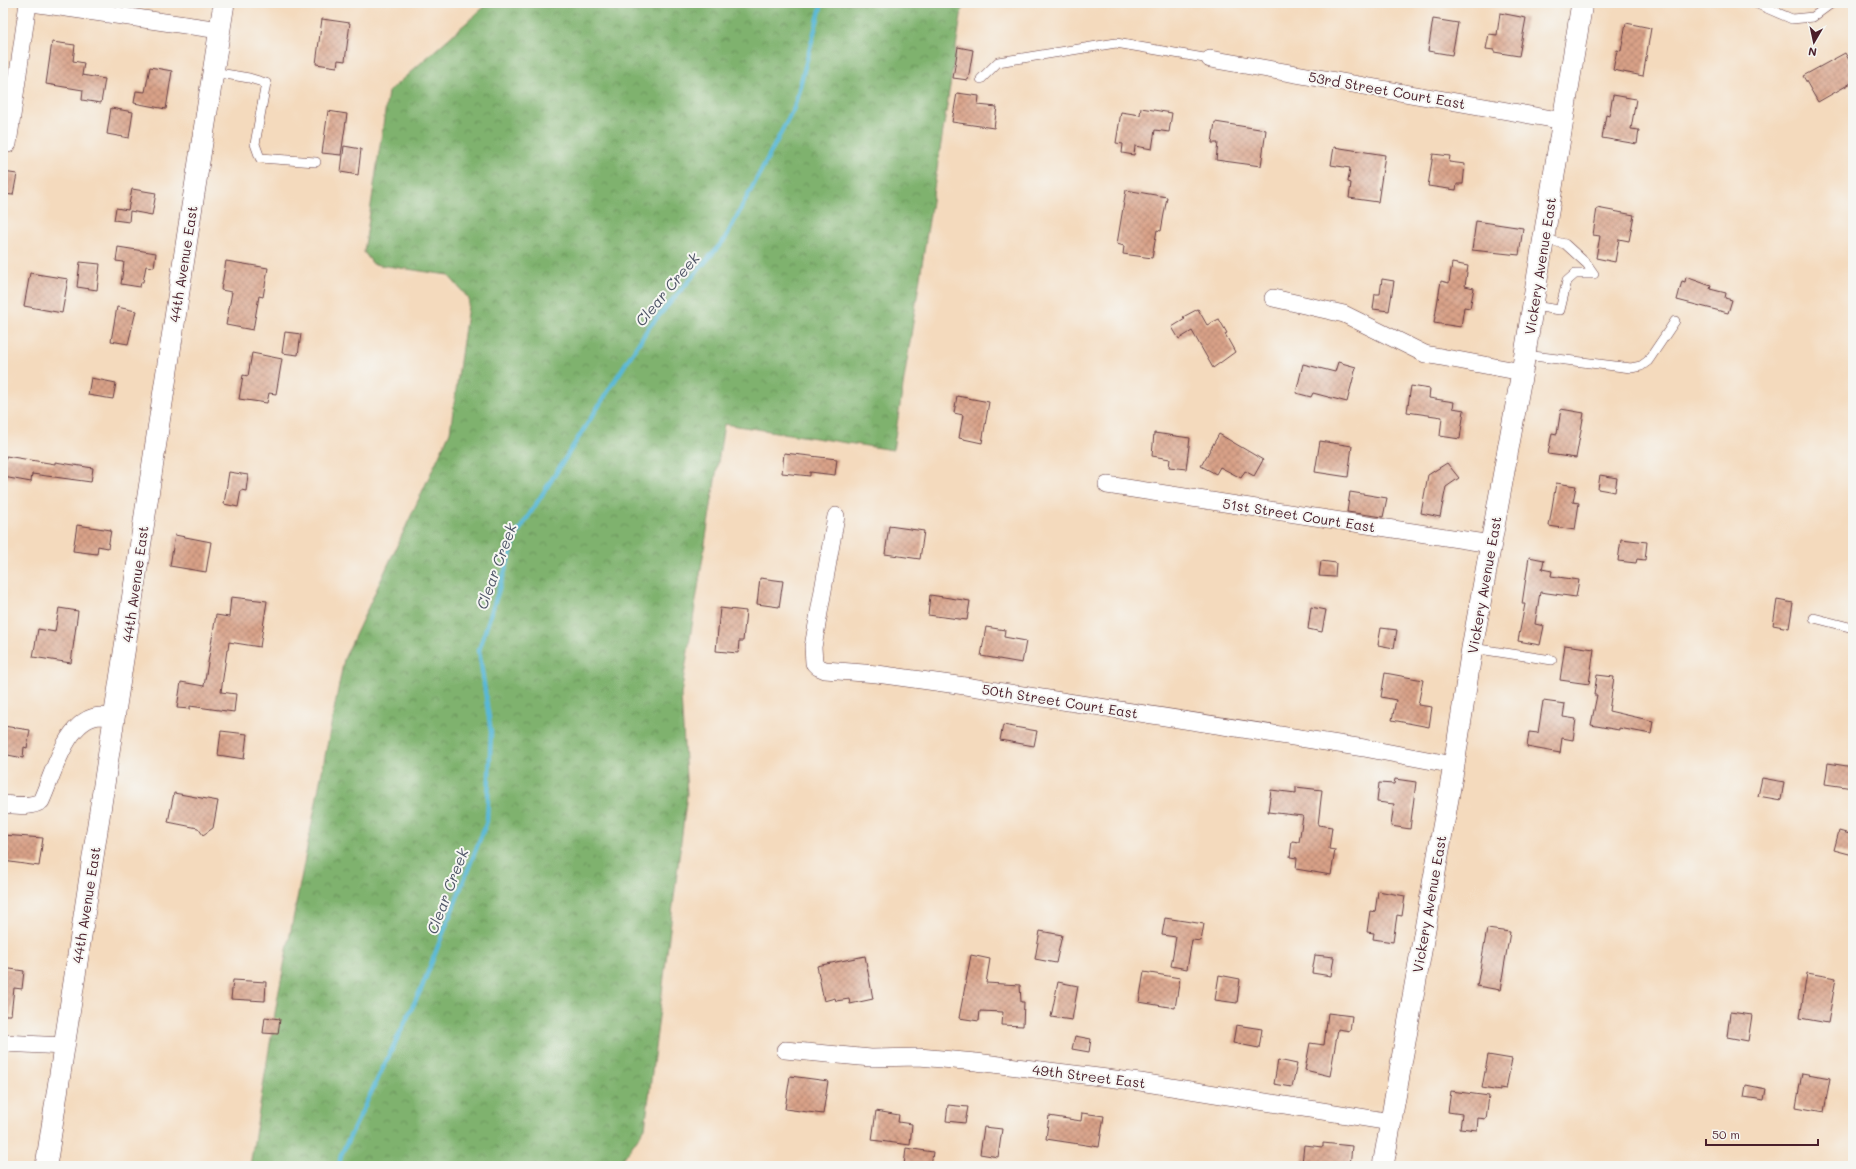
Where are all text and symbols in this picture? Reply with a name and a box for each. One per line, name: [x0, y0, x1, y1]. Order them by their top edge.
north arrow: [1794, 22, 1834, 62]
text: N: [1807, 44, 1818, 60]
street label: 53rd Street Court East: [1307, 67, 1467, 113]
street label: Vickery Avenue East: [1520, 196, 1560, 336]
street label: 44th Avenue East: [164, 204, 202, 324]
water label: Clear Creek: [630, 247, 704, 330]
street label: 51st Street Court East: [1221, 494, 1377, 536]
street label: Vickery Avenue East: [1463, 515, 1505, 655]
water label: Clear Creek: [471, 519, 521, 612]
street label: 44th Avenue East: [117, 524, 153, 644]
street label: 50th Street Court East: [981, 679, 1139, 723]
street label: Vickery Avenue East: [1408, 834, 1450, 974]
water label: Clear Creek: [421, 844, 473, 937]
street label: 44th Avenue East: [67, 845, 105, 965]
street label: 49th Street East: [1031, 1060, 1147, 1092]
scale bar: [1706, 1121, 1818, 1147]
text: 50 m: [1712, 1126, 1740, 1142]

